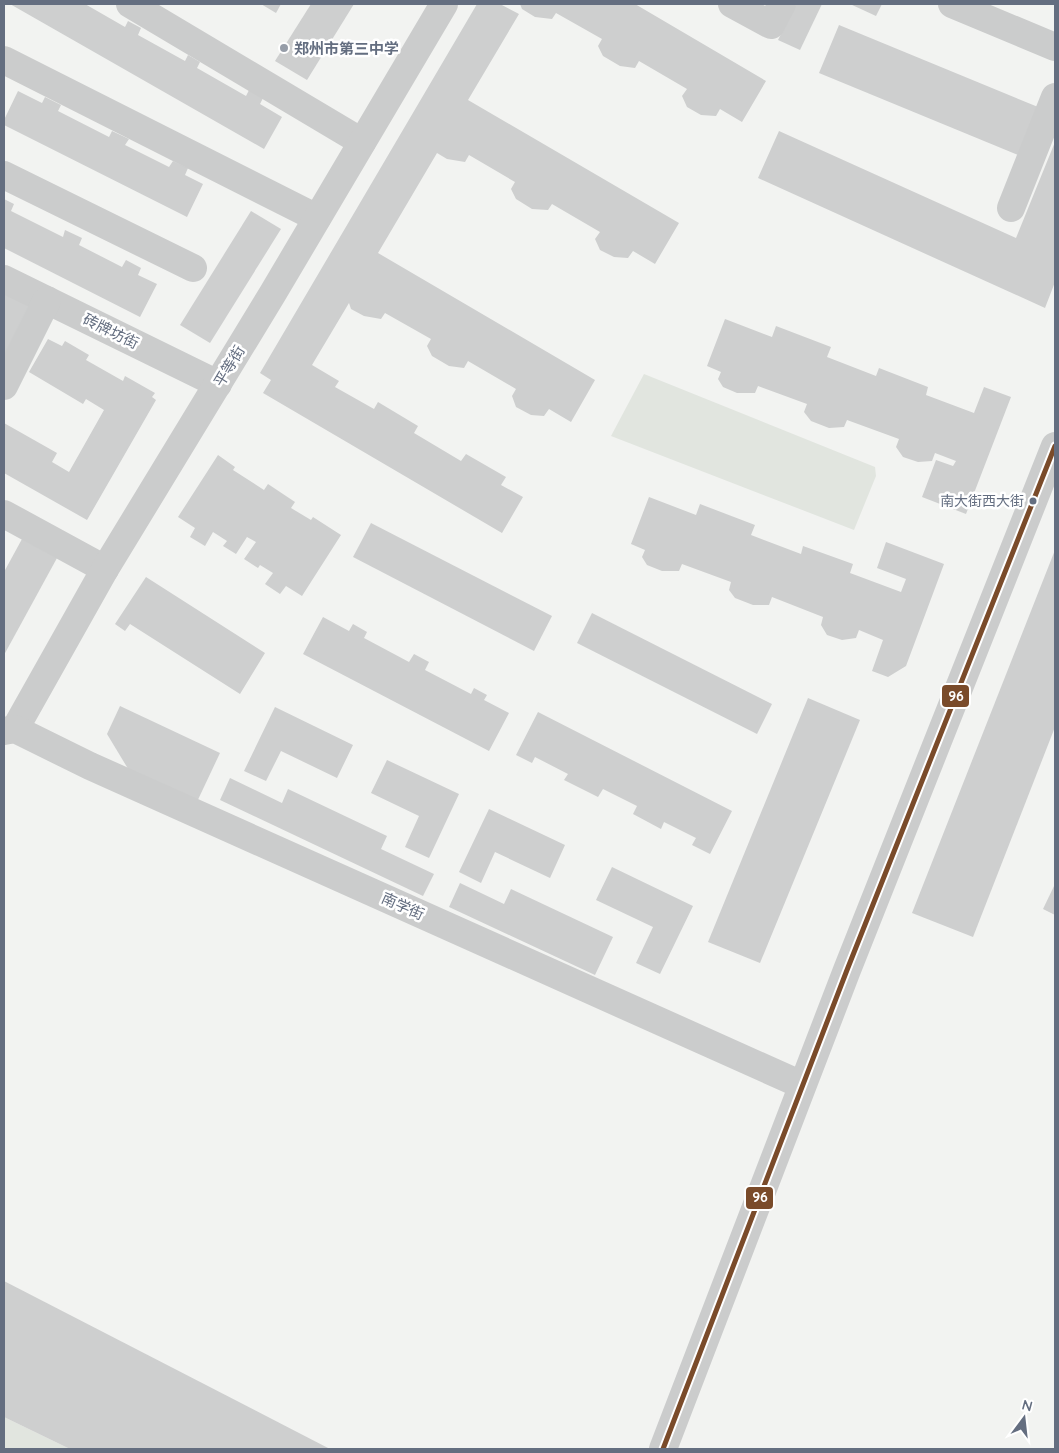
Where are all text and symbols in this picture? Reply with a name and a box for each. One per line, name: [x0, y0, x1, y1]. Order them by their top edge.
place label: 郑州市第三中学: [294, 39, 399, 58]
marker: 郑州市第三中学: [278, 42, 290, 54]
street label: 砖牌坊街: [80, 309, 142, 353]
street label: 平等街: [209, 342, 249, 390]
place label: 南大街西大街: [940, 492, 1024, 510]
marker: 南大街西大街: [1028, 496, 1038, 506]
line badge: 96: [941, 684, 970, 708]
text: 96: [948, 687, 964, 705]
street label: 南学街: [379, 888, 427, 924]
line badge: 96: [745, 1186, 774, 1210]
text: 96: [752, 1188, 768, 1206]
north arrow: [999, 1393, 1049, 1443]
text: N: [1020, 1395, 1035, 1415]

